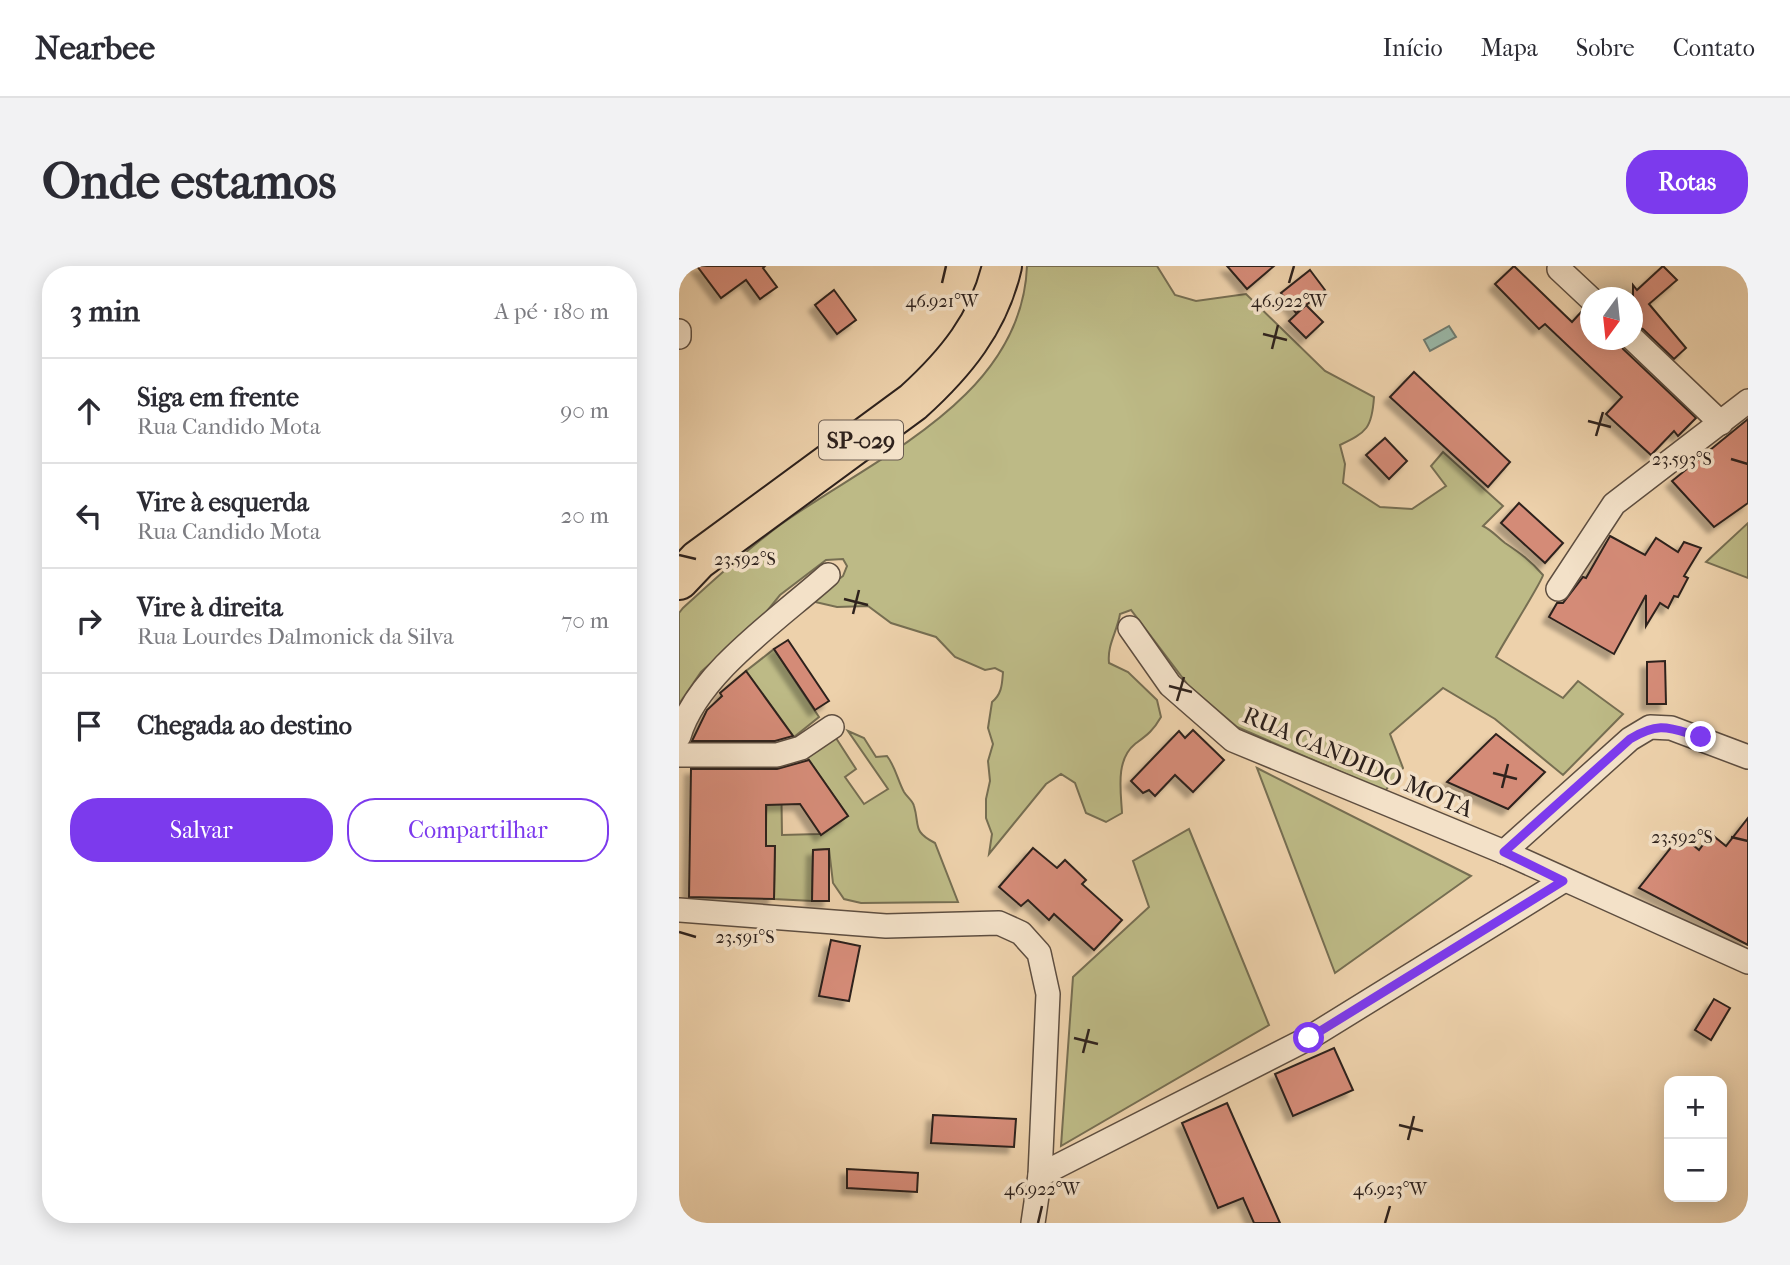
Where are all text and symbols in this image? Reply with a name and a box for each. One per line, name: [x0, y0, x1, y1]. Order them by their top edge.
text: Nearbee: [35, 29, 155, 68]
text: Início: [1383, 34, 1443, 62]
text: Mapa: [1481, 34, 1538, 62]
text: Sobre: [1576, 34, 1635, 62]
text: Contato: [1673, 34, 1755, 62]
button: Rotas: [1626, 150, 1748, 214]
text: Onde estamos: [42, 153, 336, 211]
north arrow: [1580, 287, 1643, 350]
text: 46.921°W: [906, 291, 980, 312]
text: 46.922°W: [1251, 291, 1328, 312]
text: 3 min: [70, 294, 140, 329]
text: A pé · 180 m: [494, 298, 609, 325]
text: Siga em frente: [137, 382, 299, 413]
icon: ahead: [70, 392, 108, 430]
text: 90 m: [560, 397, 609, 424]
text: Rua Candido Mota: [137, 413, 321, 440]
road number: SP-029: [819, 420, 903, 460]
text: 23.593°S: [1652, 449, 1712, 470]
text: Vire à esquerda: [137, 487, 309, 518]
icon: left: [70, 497, 108, 535]
text: 20 m: [560, 502, 609, 529]
text: Rua Candido Mota: [137, 518, 321, 545]
text: 23.592°S: [714, 549, 776, 570]
text: Vire à direita: [137, 592, 283, 623]
icon: right: [70, 602, 108, 640]
text: 70 m: [561, 607, 609, 634]
text: Rua Lourdes Dalmonick da Silva: [137, 623, 454, 650]
street label: RUA CANDIDO MOTA: [1239, 701, 1478, 823]
icon: arrive: [70, 707, 108, 745]
text: Chegada ao destino: [137, 710, 352, 741]
route end: [1685, 721, 1716, 752]
button: Salvar: [70, 798, 333, 862]
button: Compartilhar: [347, 798, 609, 862]
text: 23.592°S: [1651, 827, 1713, 848]
text: 23.591°S: [716, 927, 774, 948]
route start: [1293, 1022, 1324, 1053]
map controls: [1664, 1076, 1727, 1202]
button: +: [1664, 1076, 1727, 1139]
button: −: [1664, 1139, 1727, 1202]
text: 46.922°W: [1004, 1179, 1081, 1200]
text: 46.923°W: [1353, 1179, 1428, 1200]

